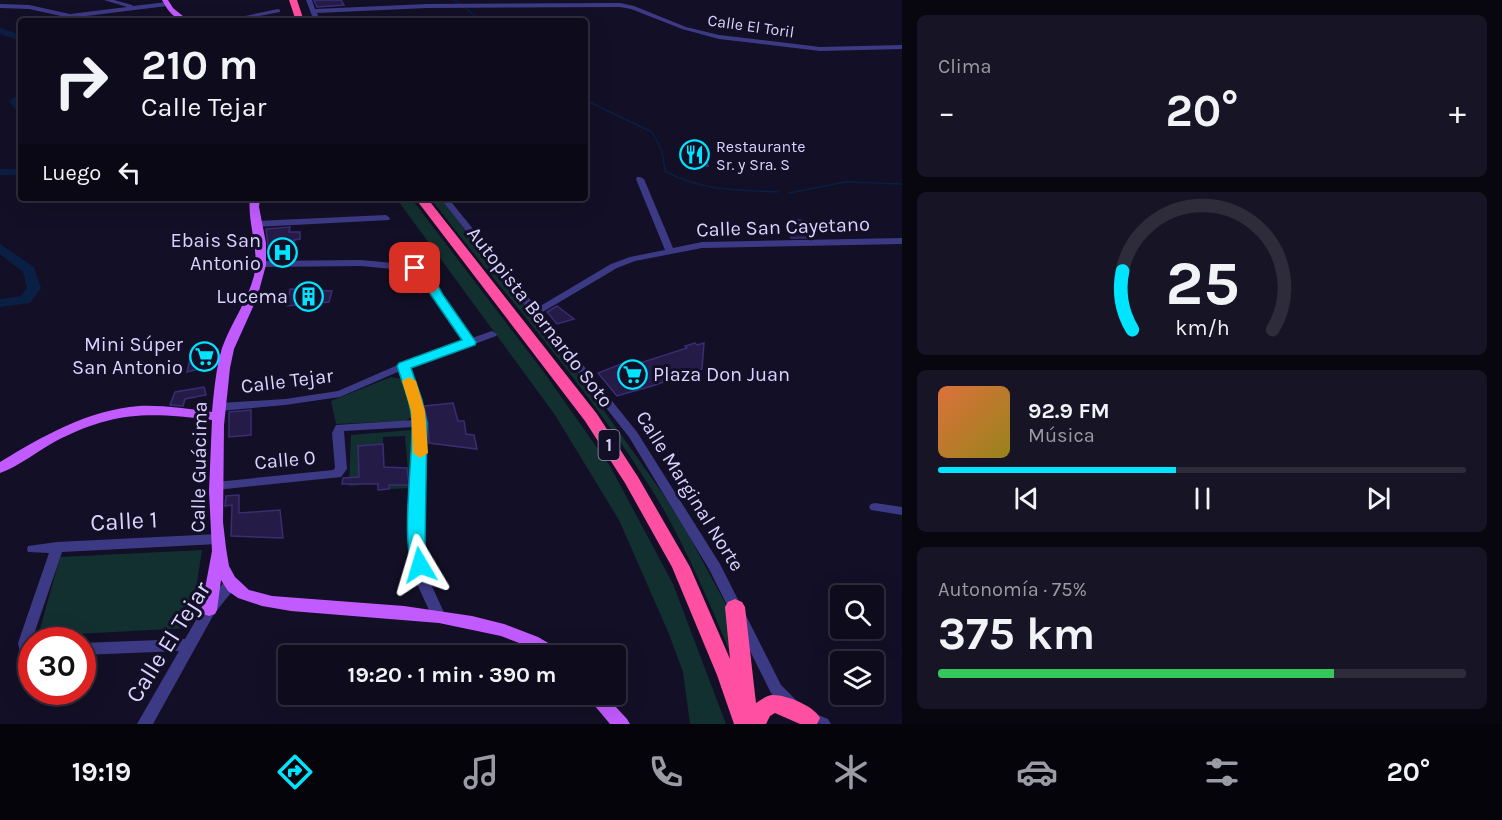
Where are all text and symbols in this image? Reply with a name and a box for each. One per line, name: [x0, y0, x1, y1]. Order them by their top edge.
street label: Calle El Toril: [706, 11, 796, 41]
text: 210 m: [141, 40, 258, 90]
icon: right: [42, 42, 120, 120]
text: Clima: [938, 55, 992, 78]
text: 20°: [1165, 85, 1239, 137]
text: Calle Tejar: [141, 91, 266, 123]
text: −: [938, 93, 955, 131]
text: +: [1449, 93, 1466, 131]
place label: Restaurante Sr. y Sra. S: [716, 137, 805, 174]
restaurant icon: Restaurante Sr. y Sra. S: [679, 139, 711, 171]
icon: left: [113, 156, 146, 189]
text: Luego: [42, 160, 101, 186]
street label: Calle San Cayetano: [696, 212, 870, 242]
street label: Autopista Bernardo Soto: [462, 222, 618, 412]
place label: Ebais San Antonio: [171, 229, 261, 275]
hospital icon: Ebais San Antonio: [266, 236, 298, 268]
pin: [389, 242, 440, 293]
text: 25: [1165, 248, 1239, 321]
icon: arrive: [398, 251, 431, 284]
building icon: Lucema: [293, 280, 325, 312]
place label: Lucema: [216, 285, 288, 308]
text: km/h: [1175, 316, 1229, 341]
place label: Mini Súper San Antonio: [72, 333, 184, 379]
supermarket icon: Mini Súper San Antonio: [188, 340, 220, 372]
supermarket icon: Plaza Don Juan: [616, 358, 648, 390]
place label: Plaza Don Juan: [653, 363, 790, 386]
street label: Calle Tejar: [240, 364, 335, 398]
text: 92.9 FM: [1028, 398, 1110, 424]
street label: Calle Guácima: [186, 401, 212, 533]
street label: Calle Marginal Norte: [631, 407, 749, 575]
text: Música: [1028, 424, 1095, 447]
road number: 1: [598, 430, 620, 460]
street label: Calle 0: [253, 446, 317, 474]
icon: previous: [1010, 482, 1043, 515]
icon: pause: [1186, 482, 1219, 515]
icon: next: [1362, 482, 1395, 515]
street label: Calle 1: [90, 505, 158, 537]
position arrow: [388, 533, 452, 597]
street label: Calle El Tejar: [120, 576, 216, 708]
text: Autonomía · 75%: [938, 578, 1087, 601]
map controls: [830, 585, 884, 705]
button: search: [830, 585, 884, 639]
text: 375 km: [938, 608, 1095, 660]
speed limit sign: 30: [18, 627, 96, 705]
button: layers: [830, 651, 884, 705]
text: 19:20 · 1 min · 390 m: [348, 662, 556, 688]
icon: directions: [274, 751, 316, 793]
icon: music: [460, 751, 502, 793]
icon: phone: [645, 751, 687, 793]
icon: climate: [830, 751, 872, 793]
icon: car: [1016, 751, 1058, 793]
icon: filters: [1201, 751, 1243, 793]
text: 19:19: [72, 756, 131, 788]
text: 20°: [1386, 756, 1430, 788]

